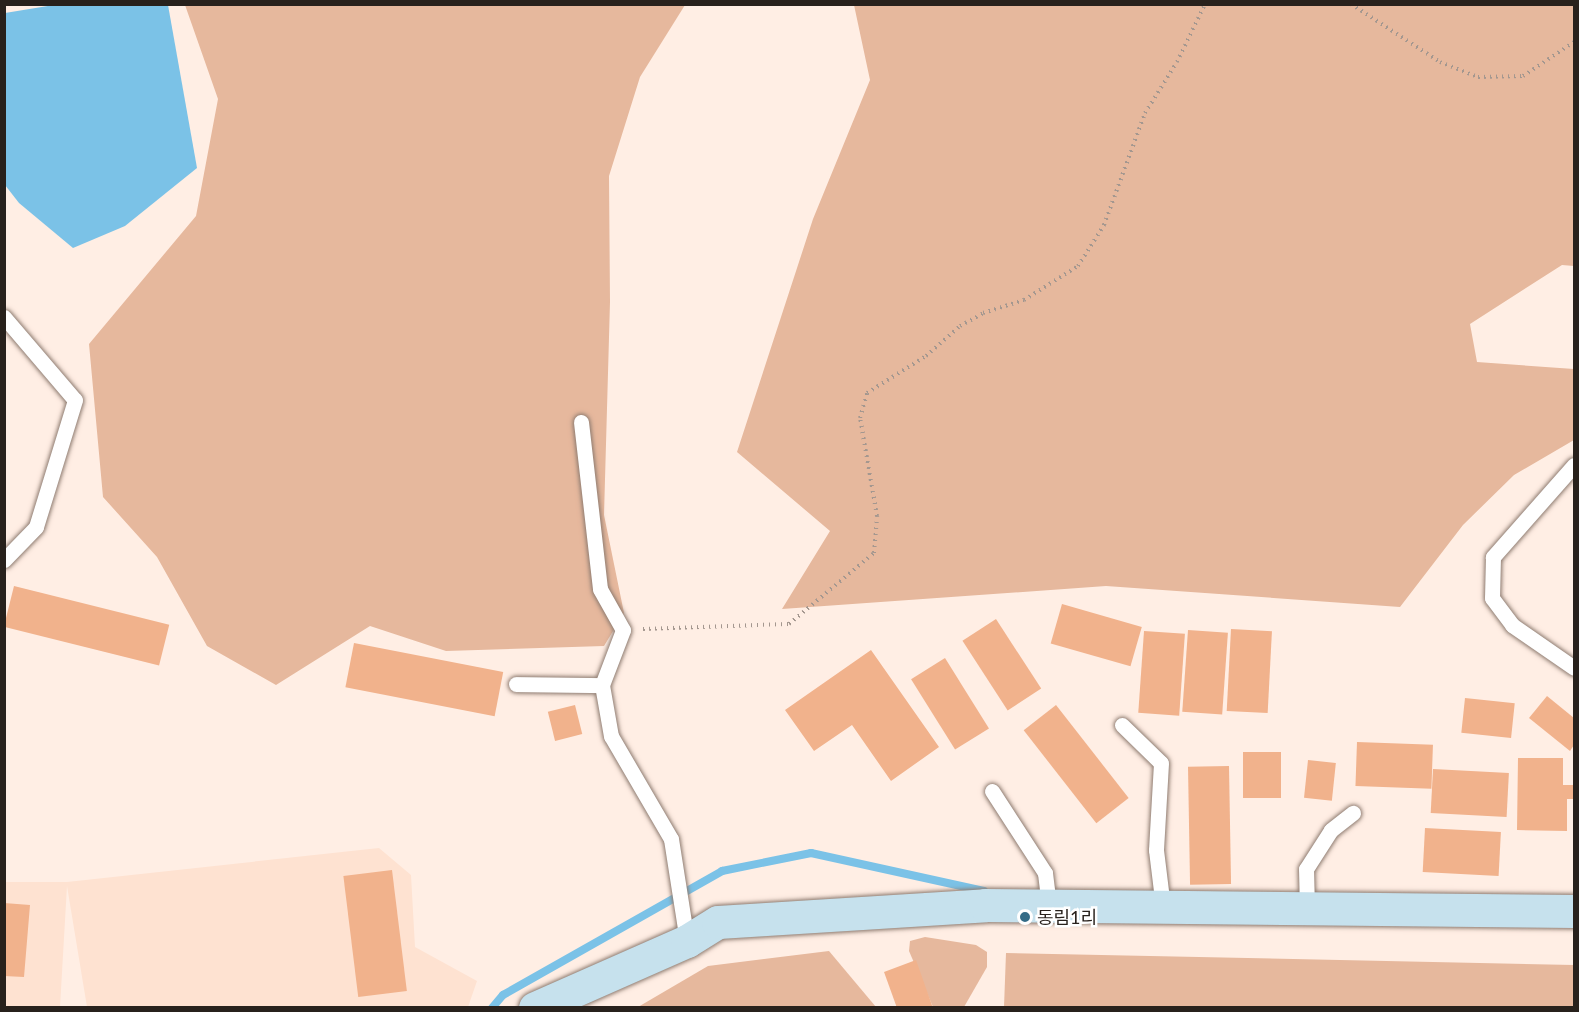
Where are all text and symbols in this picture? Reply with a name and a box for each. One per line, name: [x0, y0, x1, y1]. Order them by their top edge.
place label: 동림1리: [1037, 906, 1097, 928]
marker: 동림1리: [1018, 910, 1032, 924]

